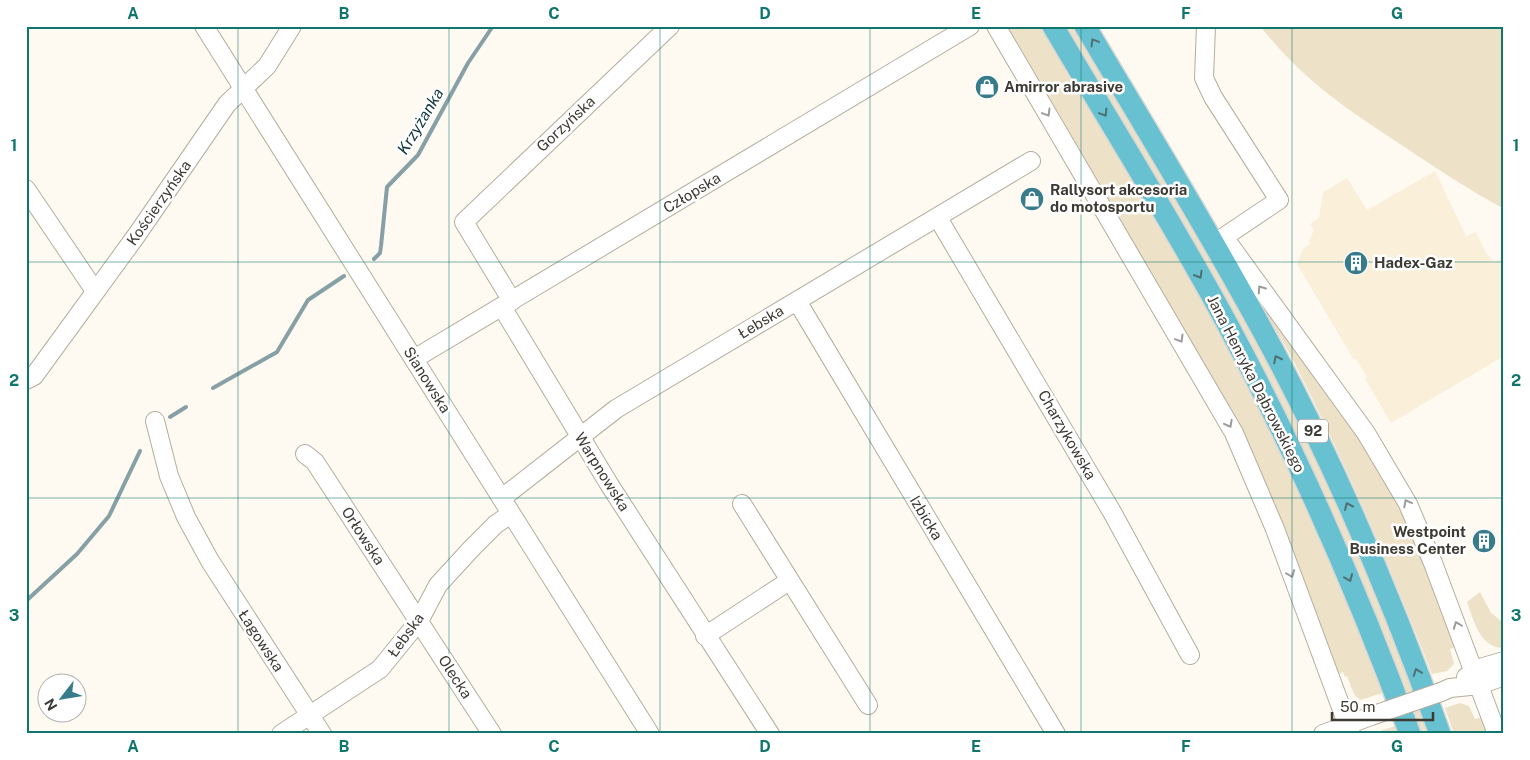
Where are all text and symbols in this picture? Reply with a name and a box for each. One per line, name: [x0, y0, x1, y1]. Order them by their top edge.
text: A: [127, 4, 139, 23]
text: B: [339, 4, 350, 23]
text: C: [548, 4, 560, 23]
text: D: [759, 4, 771, 23]
text: E: [971, 4, 981, 23]
text: F: [1181, 4, 1191, 23]
text: G: [1391, 4, 1403, 23]
one-way arrow: [1091, 38, 1101, 47]
shop icon: Amirror abrasive: [974, 74, 1000, 100]
place label: Amirror abrasive: [1004, 78, 1123, 95]
water label: Krzyżanka: [393, 85, 448, 158]
street label: Gorzyńska: [533, 92, 598, 155]
one-way arrow: [1041, 108, 1051, 117]
one-way arrow: [1098, 108, 1108, 117]
text: 1: [11, 136, 17, 155]
text: 1: [1513, 136, 1519, 155]
street label: Kościerzyńska: [123, 157, 194, 248]
street label: Człopska: [660, 169, 724, 216]
place label: Rallysort akcesoria do motosportu: [1050, 181, 1187, 215]
shop icon: Rallysort akcesoria do motosportu: [1019, 186, 1045, 212]
building icon: Hadex-Gaz: [1343, 250, 1369, 276]
place label: Hadex-Gaz: [1374, 254, 1453, 271]
one-way arrow: [1193, 270, 1203, 279]
one-way arrow: [1259, 286, 1267, 295]
street label: Jana Henryka Dąbrowskiego: [1204, 292, 1309, 475]
street label: Łebska: [735, 301, 787, 342]
one-way arrow: [1174, 333, 1184, 342]
street label: Sianowska: [400, 344, 454, 416]
one-way arrow: [1273, 355, 1283, 364]
text: 2: [9, 371, 19, 390]
text: 2: [1511, 371, 1521, 390]
street label: Charzykowska: [1035, 387, 1100, 482]
one-way arrow: [1223, 419, 1233, 428]
road number: 92: [1298, 420, 1328, 442]
street label: Warpnowska: [572, 429, 633, 514]
street label: Izbicka: [907, 492, 946, 543]
one-way arrow: [1403, 499, 1413, 508]
one-way arrow: [1343, 502, 1354, 511]
street label: Orłowska: [338, 504, 388, 568]
place label: Westpoint Business Center: [1349, 523, 1466, 557]
building icon: Westpoint Business Center: [1471, 528, 1497, 554]
one-way arrow: [1285, 569, 1295, 578]
one-way arrow: [1342, 573, 1353, 582]
text: 3: [9, 606, 19, 625]
text: 3: [1511, 606, 1521, 625]
street label: Łagowska: [235, 607, 288, 675]
street label: Łebska: [384, 610, 427, 660]
one-way arrow: [1453, 621, 1463, 630]
street label: Olecka: [435, 652, 476, 702]
one-way arrow: [1413, 668, 1423, 676]
north arrow: [38, 672, 88, 722]
scale bar: [1332, 690, 1434, 722]
text: N: [41, 696, 61, 714]
text: 50 m: [1340, 698, 1375, 715]
text: A: [127, 737, 139, 756]
text: B: [339, 737, 350, 756]
text: C: [548, 737, 560, 756]
text: D: [759, 737, 771, 756]
text: E: [971, 737, 981, 756]
text: F: [1181, 737, 1191, 756]
text: G: [1391, 737, 1403, 756]

